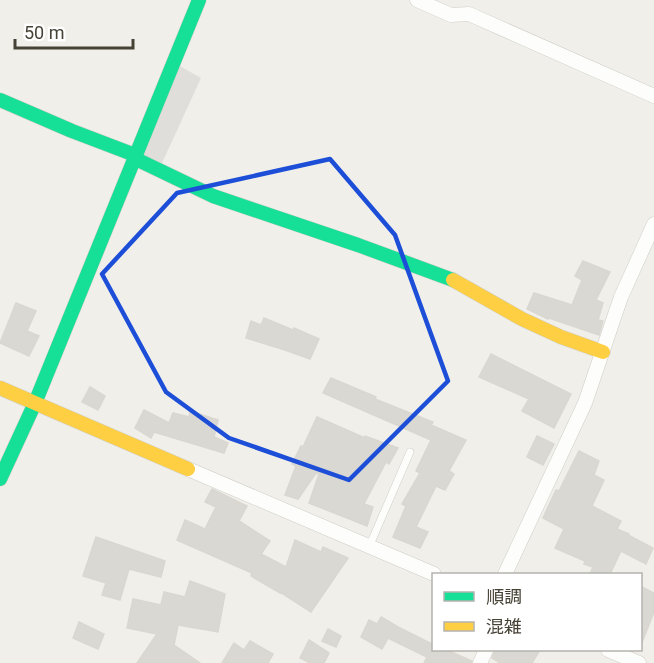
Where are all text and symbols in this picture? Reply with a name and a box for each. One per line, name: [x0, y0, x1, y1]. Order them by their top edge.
scale bar: [15, 12, 134, 50]
text: 50 m: [24, 22, 64, 43]
legend: [432, 573, 642, 651]
text: 順調: [486, 586, 522, 607]
text: 混雑: [486, 616, 522, 637]

